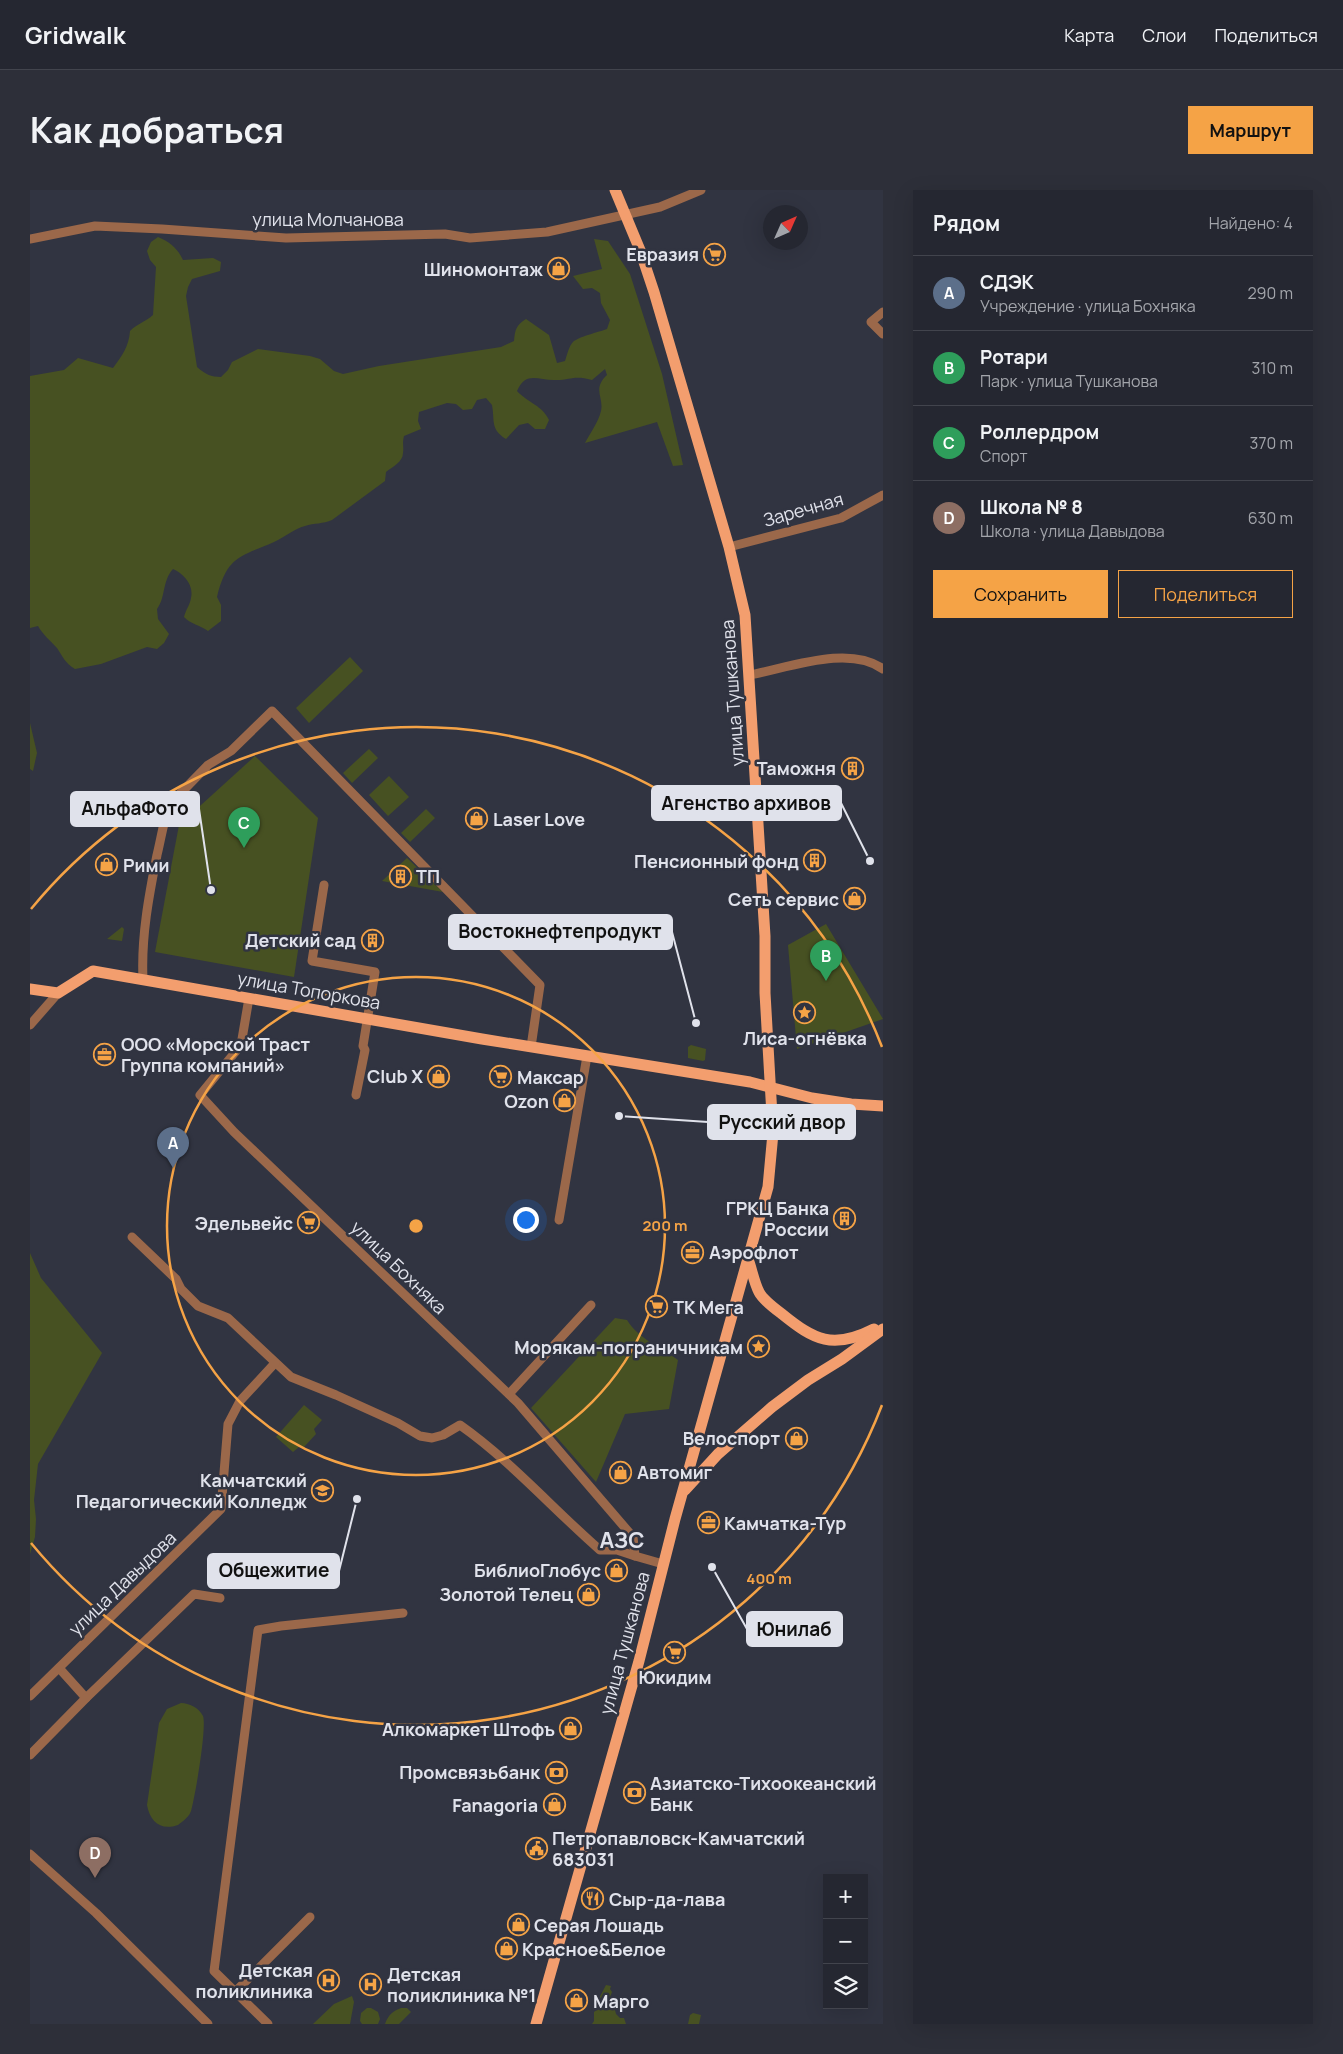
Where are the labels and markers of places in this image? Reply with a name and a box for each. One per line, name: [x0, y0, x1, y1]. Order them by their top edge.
place label: Евразия: [626, 242, 699, 266]
supermarket icon: Евразия: [703, 242, 727, 266]
place label: Шиномонтаж: [424, 257, 543, 281]
shop icon: Шиномонтаж: [547, 257, 571, 281]
place label: Таможня: [757, 756, 836, 780]
building icon: Таможня: [840, 756, 864, 780]
callout: Агенство архивов: [652, 786, 841, 820]
callout: АльфаФото: [71, 792, 199, 826]
pin: C: [228, 807, 260, 848]
shop icon: Laser Love: [465, 807, 489, 831]
place label: Laser Love: [493, 807, 585, 831]
place label: Пенсионный фонд: [634, 849, 799, 873]
building icon: Пенсионный фонд: [803, 849, 827, 873]
shop icon: Рими: [95, 853, 119, 877]
place label: Рими: [123, 853, 169, 877]
building icon: ТП: [388, 864, 412, 888]
place label: ТП: [416, 864, 440, 888]
place label: Сеть сервис: [728, 887, 839, 911]
shop icon: Сеть сервис: [843, 887, 867, 911]
callout: Востокнефтепродукт: [449, 915, 672, 949]
place label: Детский сад: [245, 928, 356, 952]
building icon: Детский сад: [360, 928, 384, 952]
pin: B: [810, 940, 842, 981]
place icon: Лиса-огнёвка: [793, 1001, 817, 1025]
place label: Лиса-огнёвка: [743, 1026, 867, 1050]
place label: ООО «Морской Траст Группа компаний»: [121, 1032, 311, 1077]
office icon: ООО «Морской Траст Группа компаний»: [93, 1042, 117, 1066]
place label: Club X: [367, 1064, 423, 1088]
shop icon: Club X: [427, 1064, 451, 1088]
supermarket icon: Максар: [489, 1065, 513, 1089]
place label: Максар: [517, 1065, 584, 1089]
place label: Ozon: [504, 1089, 549, 1113]
shop icon: Ozon: [553, 1089, 577, 1113]
callout: Русский двор: [708, 1105, 855, 1139]
pin: A: [157, 1127, 189, 1168]
place label: ГРКЦ Банка России: [726, 1196, 829, 1241]
building icon: ГРКЦ Банка России: [833, 1206, 857, 1230]
place label: Эдельвейс: [195, 1211, 293, 1235]
supermarket icon: Эдельвейс: [297, 1211, 321, 1235]
centre of rings: [407, 1217, 425, 1235]
office icon: Аэрофлот: [681, 1240, 705, 1264]
place label: Аэрофлот: [709, 1240, 799, 1264]
supermarket icon: ТК Мега: [645, 1295, 669, 1319]
place label: ТК Мега: [673, 1295, 744, 1319]
place label: Морякам-пограничникам: [514, 1335, 743, 1359]
place icon: Морякам-пограничникам: [747, 1335, 771, 1359]
place label: Велоспорт: [683, 1426, 780, 1450]
shop icon: Велоспорт: [784, 1426, 808, 1450]
shop icon: Автомиг: [609, 1460, 633, 1484]
place label: Автомиг: [637, 1460, 713, 1484]
place label: Камчатский Педагогический Колледж: [76, 1468, 307, 1513]
school or university icon: Камчатский Педагогический Колледж: [311, 1478, 335, 1502]
office icon: Камчатка-Тур: [696, 1511, 720, 1535]
place label: Камчатка-Тур: [724, 1511, 846, 1535]
callout: Общежитие: [208, 1554, 339, 1588]
place label: БиблиоГлобус: [474, 1558, 601, 1582]
shop icon: БиблиоГлобус: [605, 1558, 629, 1582]
place label: Золотой Телец: [439, 1582, 573, 1606]
shop icon: Золотой Телец: [577, 1582, 601, 1606]
callout: Юнилаб: [747, 1612, 842, 1646]
supermarket icon: Юкидим: [663, 1640, 687, 1664]
place label: Юкидим: [638, 1665, 712, 1689]
place label: Алкомаркет Штофъ: [382, 1717, 555, 1741]
shop icon: Алкомаркет Штофъ: [559, 1717, 583, 1741]
place label: Промсвязьбанк: [399, 1760, 541, 1784]
bank icon: Промсвязьбанк: [544, 1760, 568, 1784]
place label: Азиатско-Тихоокеанский Банк: [650, 1771, 876, 1816]
bank icon: Азиатско-Тихоокеанский Банк: [622, 1781, 646, 1805]
place label: Fanagoria: [452, 1793, 538, 1817]
shop icon: Fanagoria: [542, 1793, 566, 1817]
place label: Петропавловск-Камчатский 683031: [552, 1826, 805, 1871]
public building icon: Петропавловск-Камчатский 683031: [524, 1836, 548, 1860]
pin: D: [79, 1837, 111, 1878]
restaurant icon: Сыр-да-лава: [581, 1887, 605, 1911]
place label: Сыр-да-лава: [609, 1887, 725, 1911]
shop icon: Серая Лошадь: [506, 1913, 530, 1937]
place label: Серая Лошадь: [534, 1913, 664, 1937]
shop icon: Красное&Белое: [494, 1937, 518, 1961]
place label: Красное&Белое: [522, 1937, 666, 1961]
place label: Детская поликлиника: [196, 1958, 313, 2003]
place label: Детская поликлиника №1: [387, 1962, 536, 2007]
hospital icon: Детская поликлиника: [317, 1968, 341, 1992]
hospital icon: Детская поликлиника №1: [359, 1972, 383, 1996]
shop icon: Марго: [565, 1989, 589, 2013]
place label: Марго: [593, 1989, 649, 2013]

